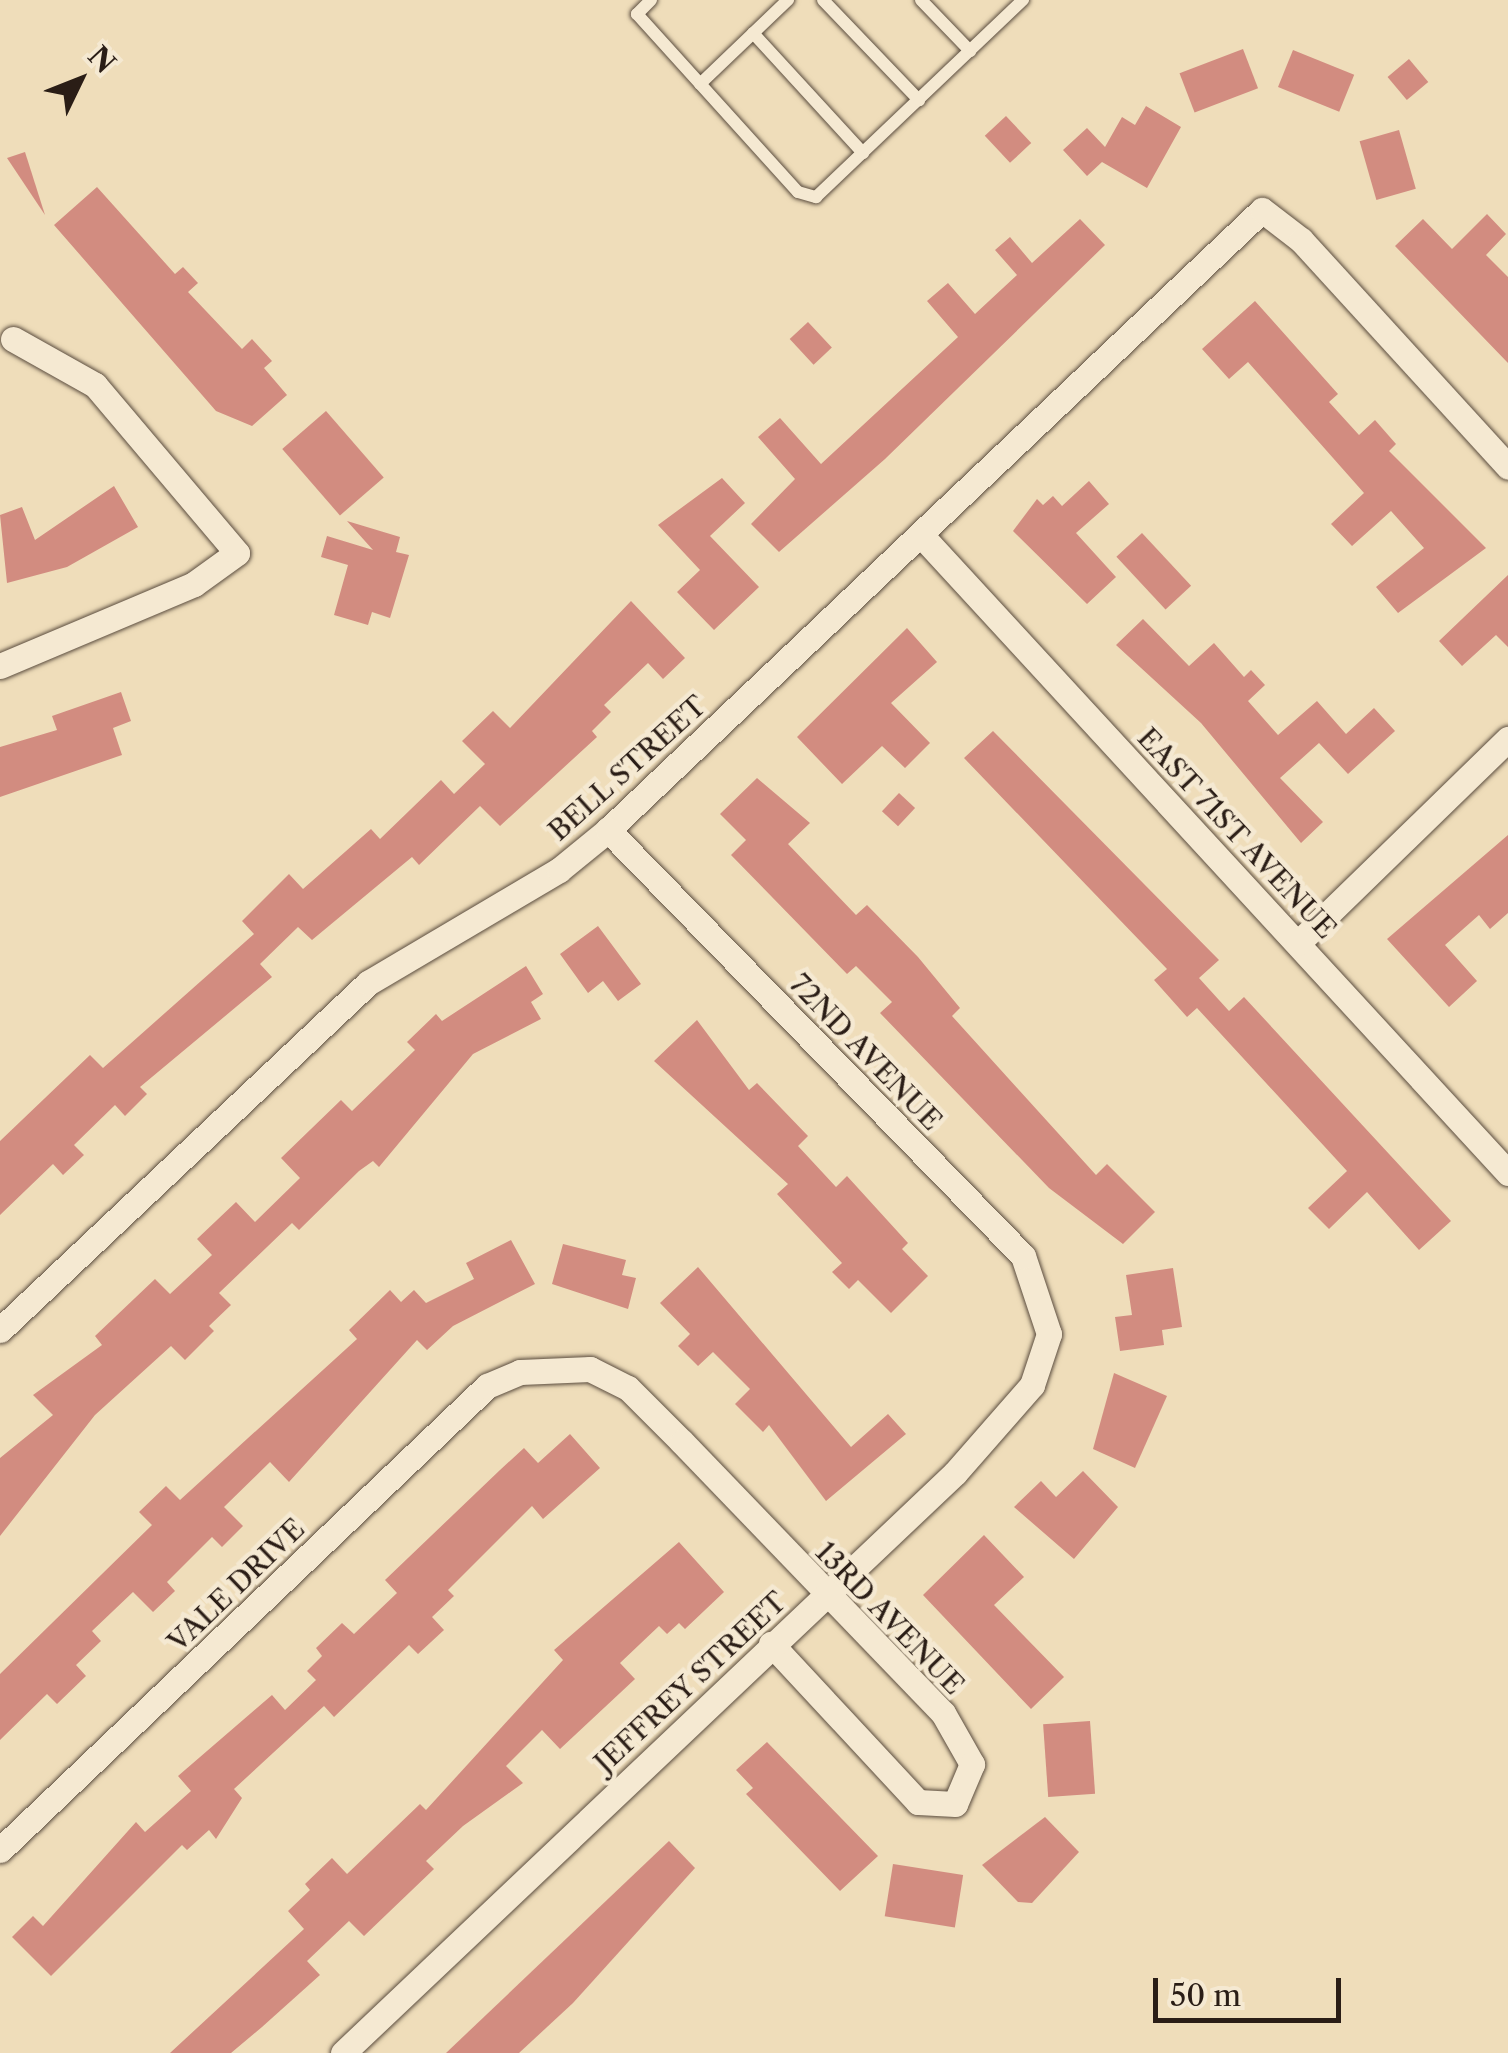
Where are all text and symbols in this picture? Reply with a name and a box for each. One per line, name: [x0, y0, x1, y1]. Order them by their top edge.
north arrow: [30, 30, 130, 130]
text: N: [81, 39, 123, 80]
street label: BELL STREET: [541, 688, 713, 848]
street label: EAST 71ST AVENUE: [1130, 720, 1344, 946]
street label: 72ND AVENUE: [783, 967, 949, 1137]
street label: VALE DRIVE: [161, 1512, 311, 1658]
street label: 13RD AVENUE: [809, 1534, 971, 1702]
street label: JEFFREY STREET: [587, 1584, 793, 1780]
scale bar: [1158, 1958, 1346, 2020]
text: 50 m: [1170, 1977, 1241, 2014]

